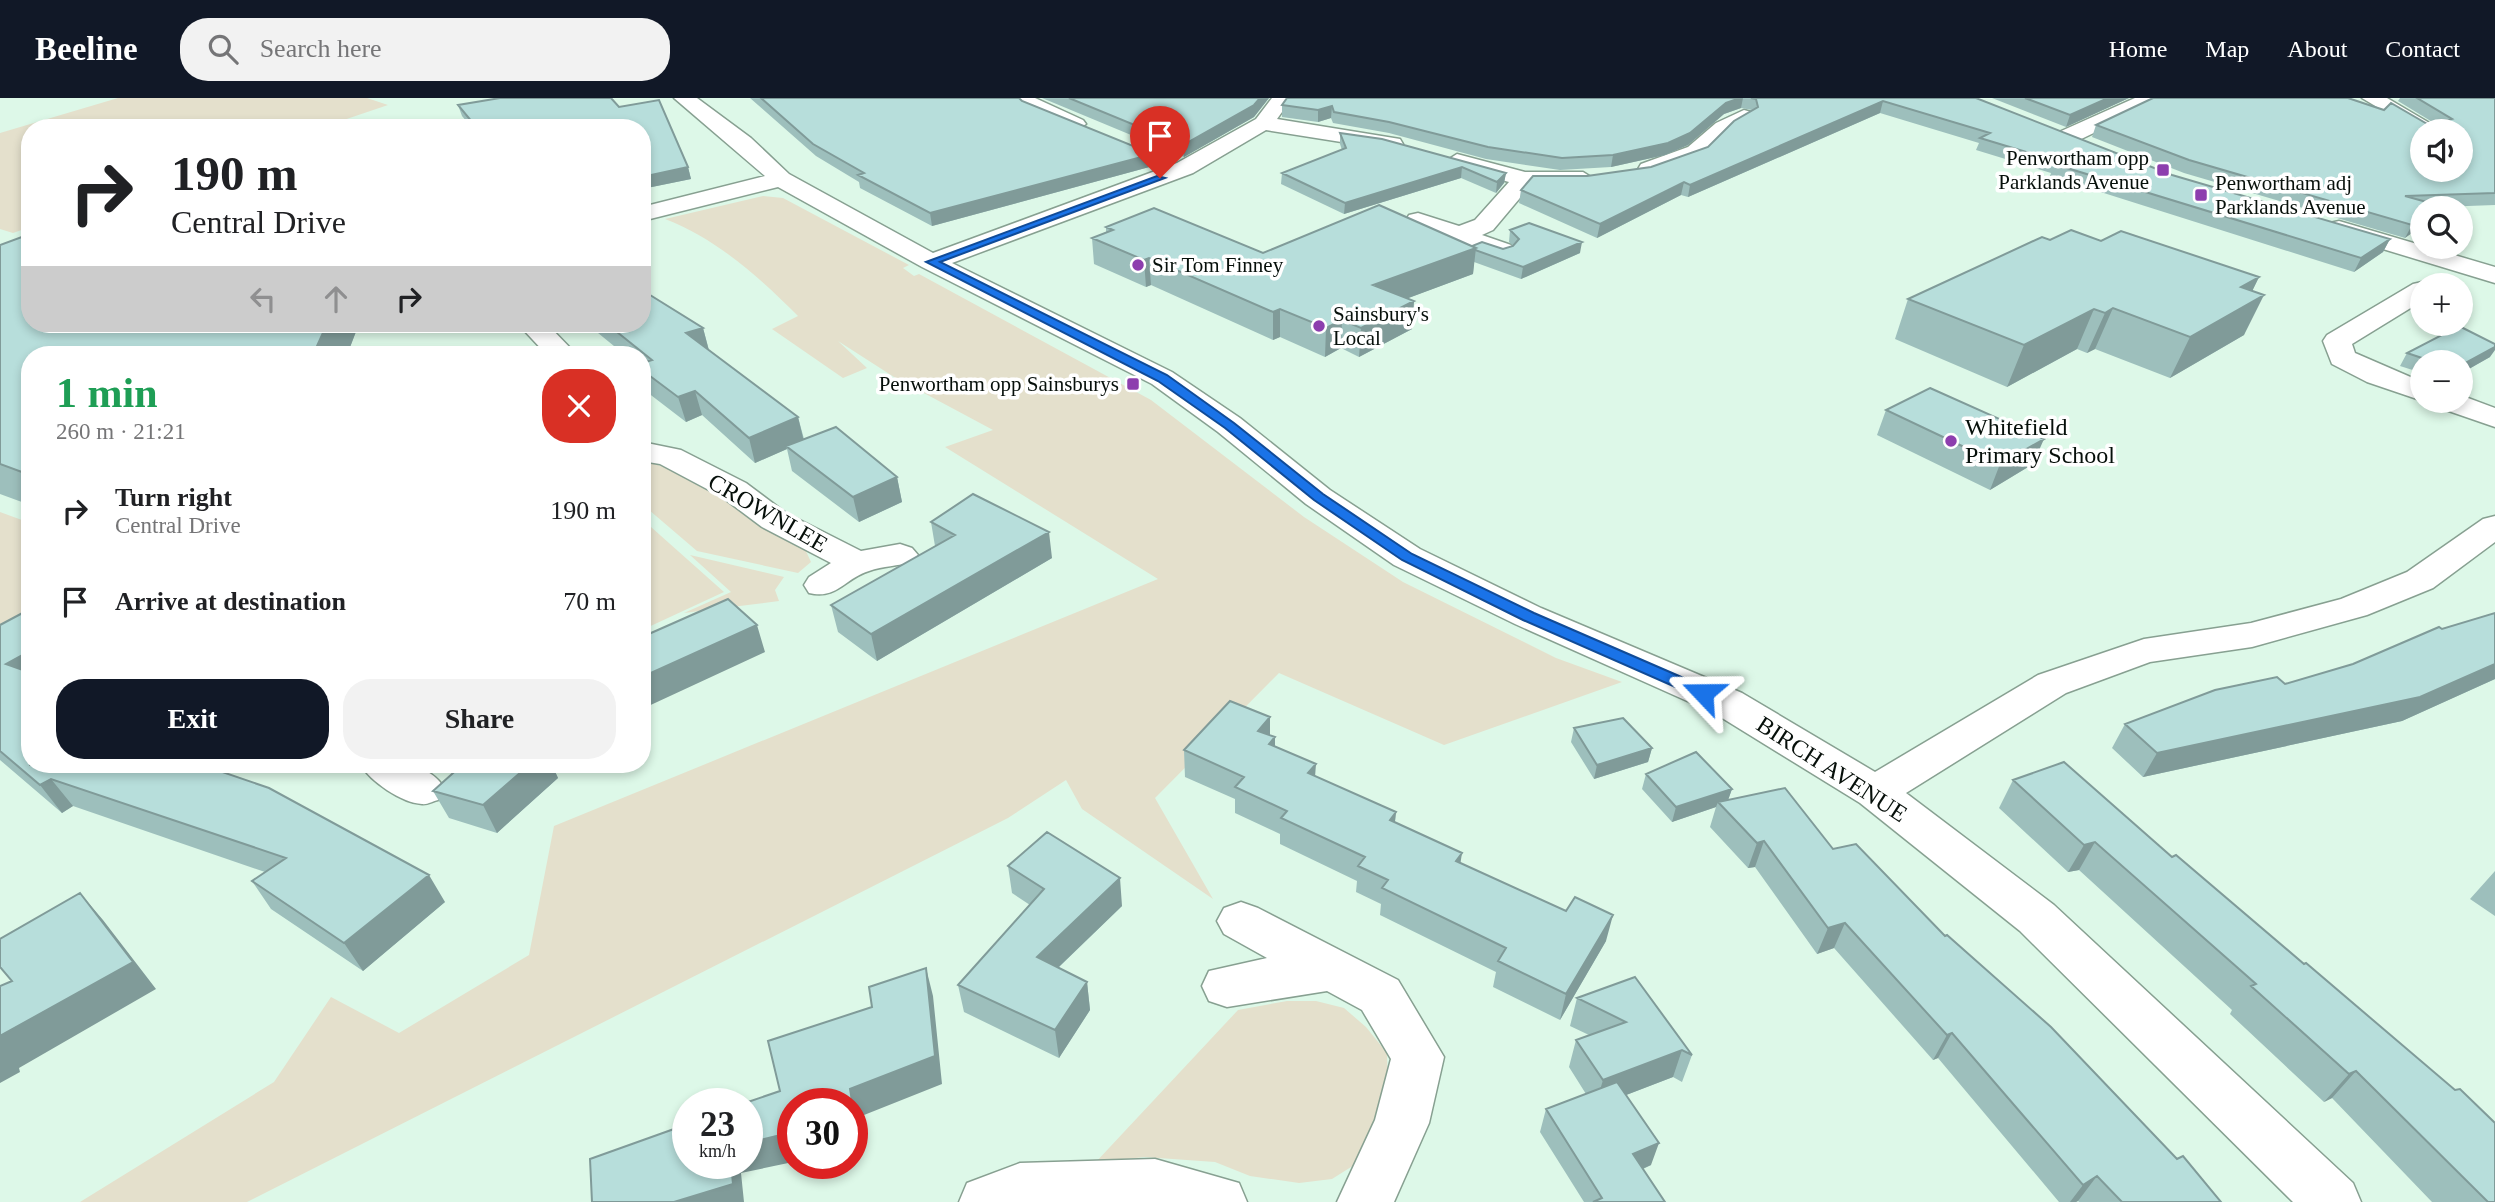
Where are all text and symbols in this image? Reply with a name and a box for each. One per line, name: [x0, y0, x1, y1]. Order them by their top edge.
search box: [180, 18, 670, 81]
icon: search: [204, 30, 242, 68]
text: Beeline: [35, 31, 138, 67]
text: Search here: [260, 34, 382, 63]
text: Home: [2109, 36, 2167, 62]
text: Map: [2205, 36, 2249, 62]
text: About: [2287, 36, 2347, 62]
text: Contact: [2385, 36, 2460, 62]
pin: [1130, 106, 1190, 178]
icon: arrive: [1141, 117, 1179, 155]
map controls: [2410, 119, 2473, 413]
button: sound: [2410, 119, 2473, 182]
text: 190 m: [171, 146, 298, 201]
place label: Penwortham opp Parklands Avenue: [1998, 146, 2149, 194]
icon: right: [56, 147, 147, 238]
marker: Penwortham opp Parklands Avenue: [2155, 162, 2171, 178]
place label: Penwortham adj Parklands Avenue: [2215, 171, 2366, 219]
marker: Penwortham adj Parklands Avenue: [2193, 187, 2209, 203]
button: search: [2410, 196, 2473, 259]
text: Central Drive: [171, 204, 346, 240]
place label: Sir Tom Finney: [1152, 253, 1284, 277]
marker: Sir Tom Finney: [1130, 257, 1146, 273]
button: +: [2410, 273, 2473, 336]
icon: left: [244, 280, 282, 318]
icon: ahead: [317, 280, 355, 318]
icon: right: [390, 280, 428, 318]
place label: Sainsbury's Local: [1333, 302, 1429, 350]
marker: Sainsbury's Local: [1311, 318, 1327, 334]
button: −: [2410, 350, 2473, 413]
button: close: [542, 369, 616, 443]
text: 1 min: [56, 370, 158, 416]
place label: Penwortham opp Sainsburys: [879, 372, 1119, 396]
marker: Penwortham opp Sainsburys: [1125, 376, 1141, 392]
place label: Whitefield Primary School: [1965, 414, 2115, 468]
text: 260 m · 21:21: [56, 419, 186, 444]
marker: Whitefield Primary School: [1943, 433, 1959, 449]
street label: CROWNLEE: [704, 468, 832, 558]
text: Turn right: [115, 483, 232, 512]
icon: right: [56, 492, 94, 530]
text: 190 m: [550, 496, 616, 525]
text: Central Drive: [115, 513, 241, 538]
icon: arrive: [56, 583, 94, 621]
text: Arrive at destination: [115, 587, 346, 616]
text: 70 m: [563, 587, 616, 616]
position arrow: [1666, 656, 1740, 730]
button: Exit: [56, 679, 329, 759]
button: Share: [343, 679, 616, 759]
street label: BIRCH AVENUE: [1752, 711, 1912, 827]
speed limit sign: 30: [777, 1088, 868, 1179]
text: 23: [700, 1105, 735, 1144]
text: km/h: [699, 1141, 736, 1161]

